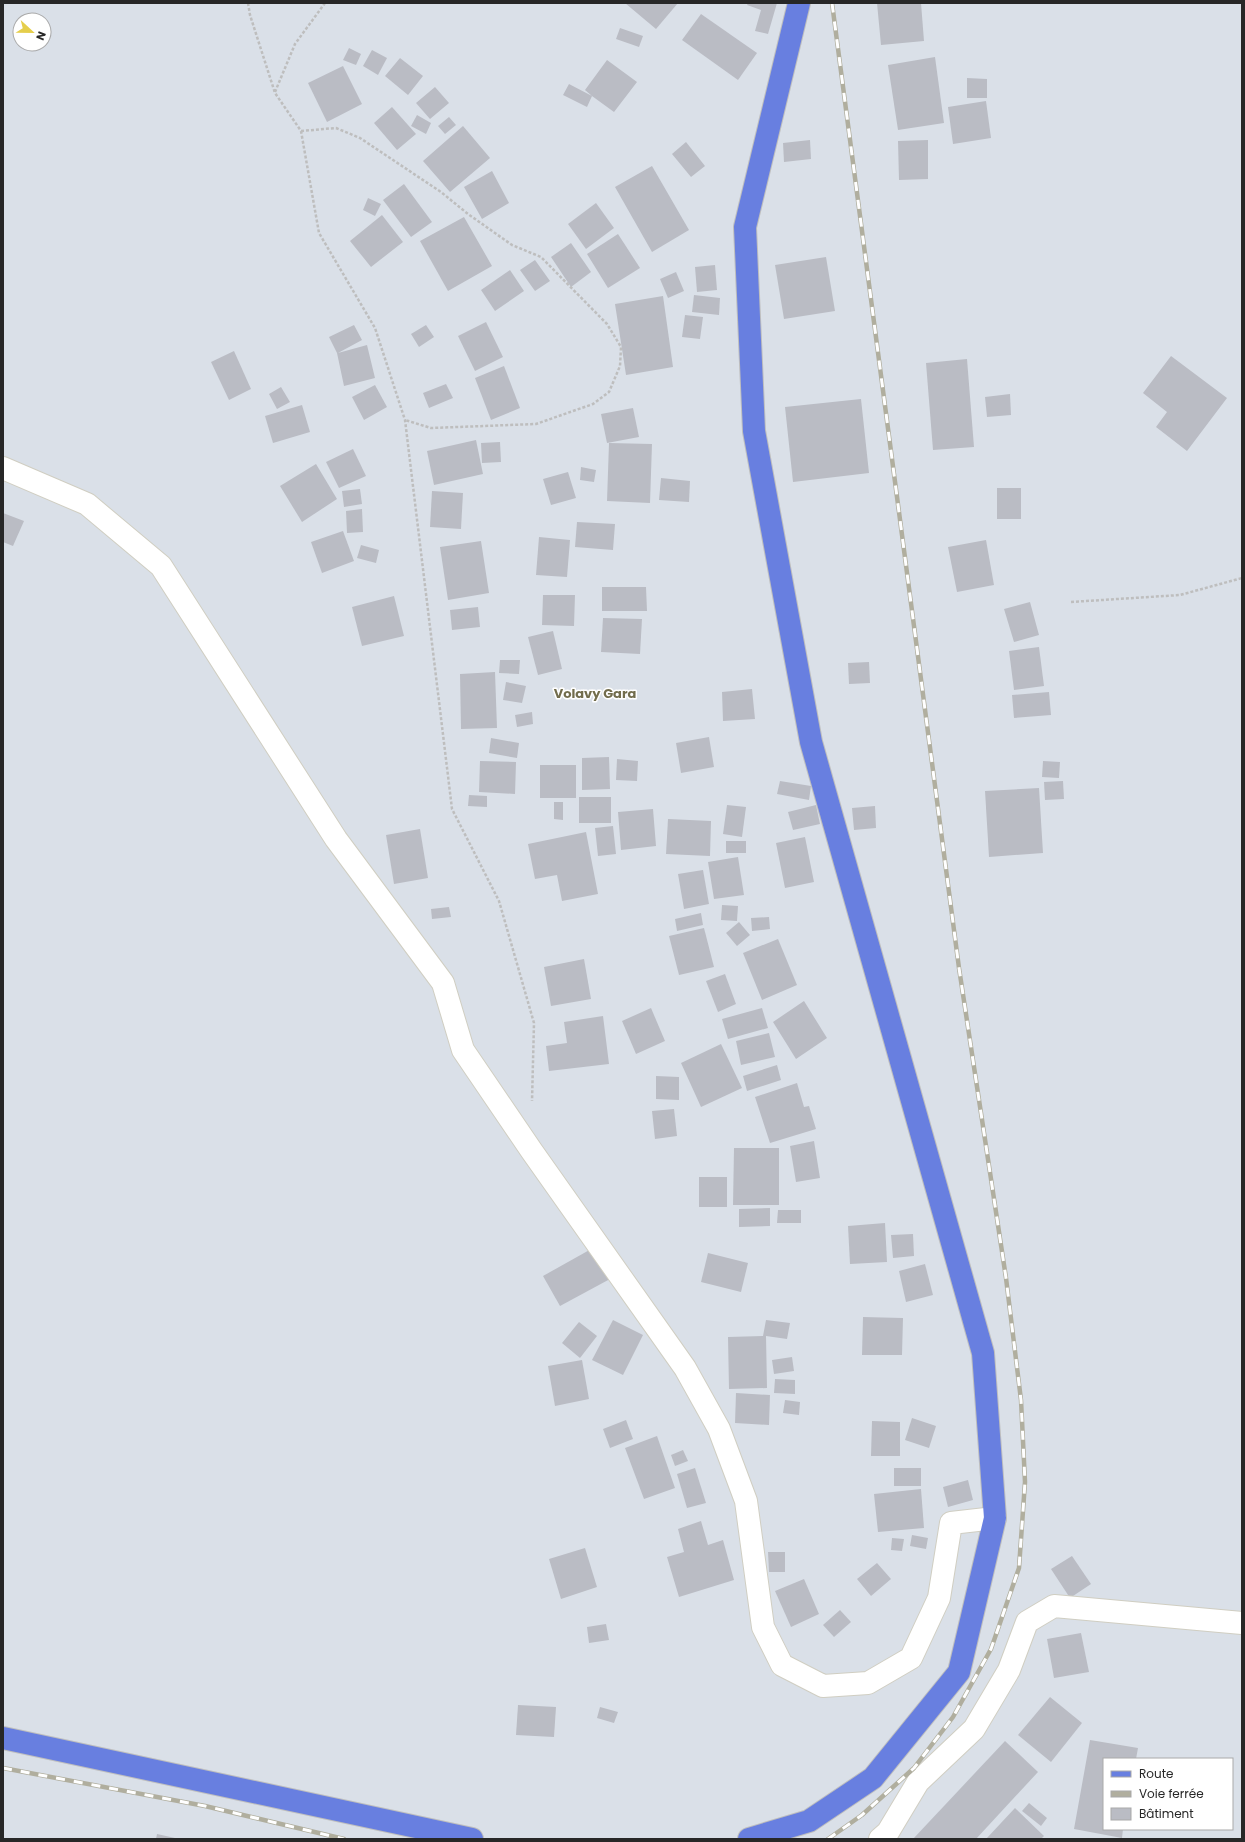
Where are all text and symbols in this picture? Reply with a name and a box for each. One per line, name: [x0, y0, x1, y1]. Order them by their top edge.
north arrow: [12, 12, 52, 52]
text: N: [32, 29, 50, 43]
district label: Volavy Gara: [554, 684, 637, 703]
legend: [1103, 1758, 1233, 1830]
text: Route: [1139, 1765, 1173, 1782]
text: Voie ferrée: [1139, 1785, 1204, 1802]
text: Bâtiment: [1139, 1805, 1194, 1822]

